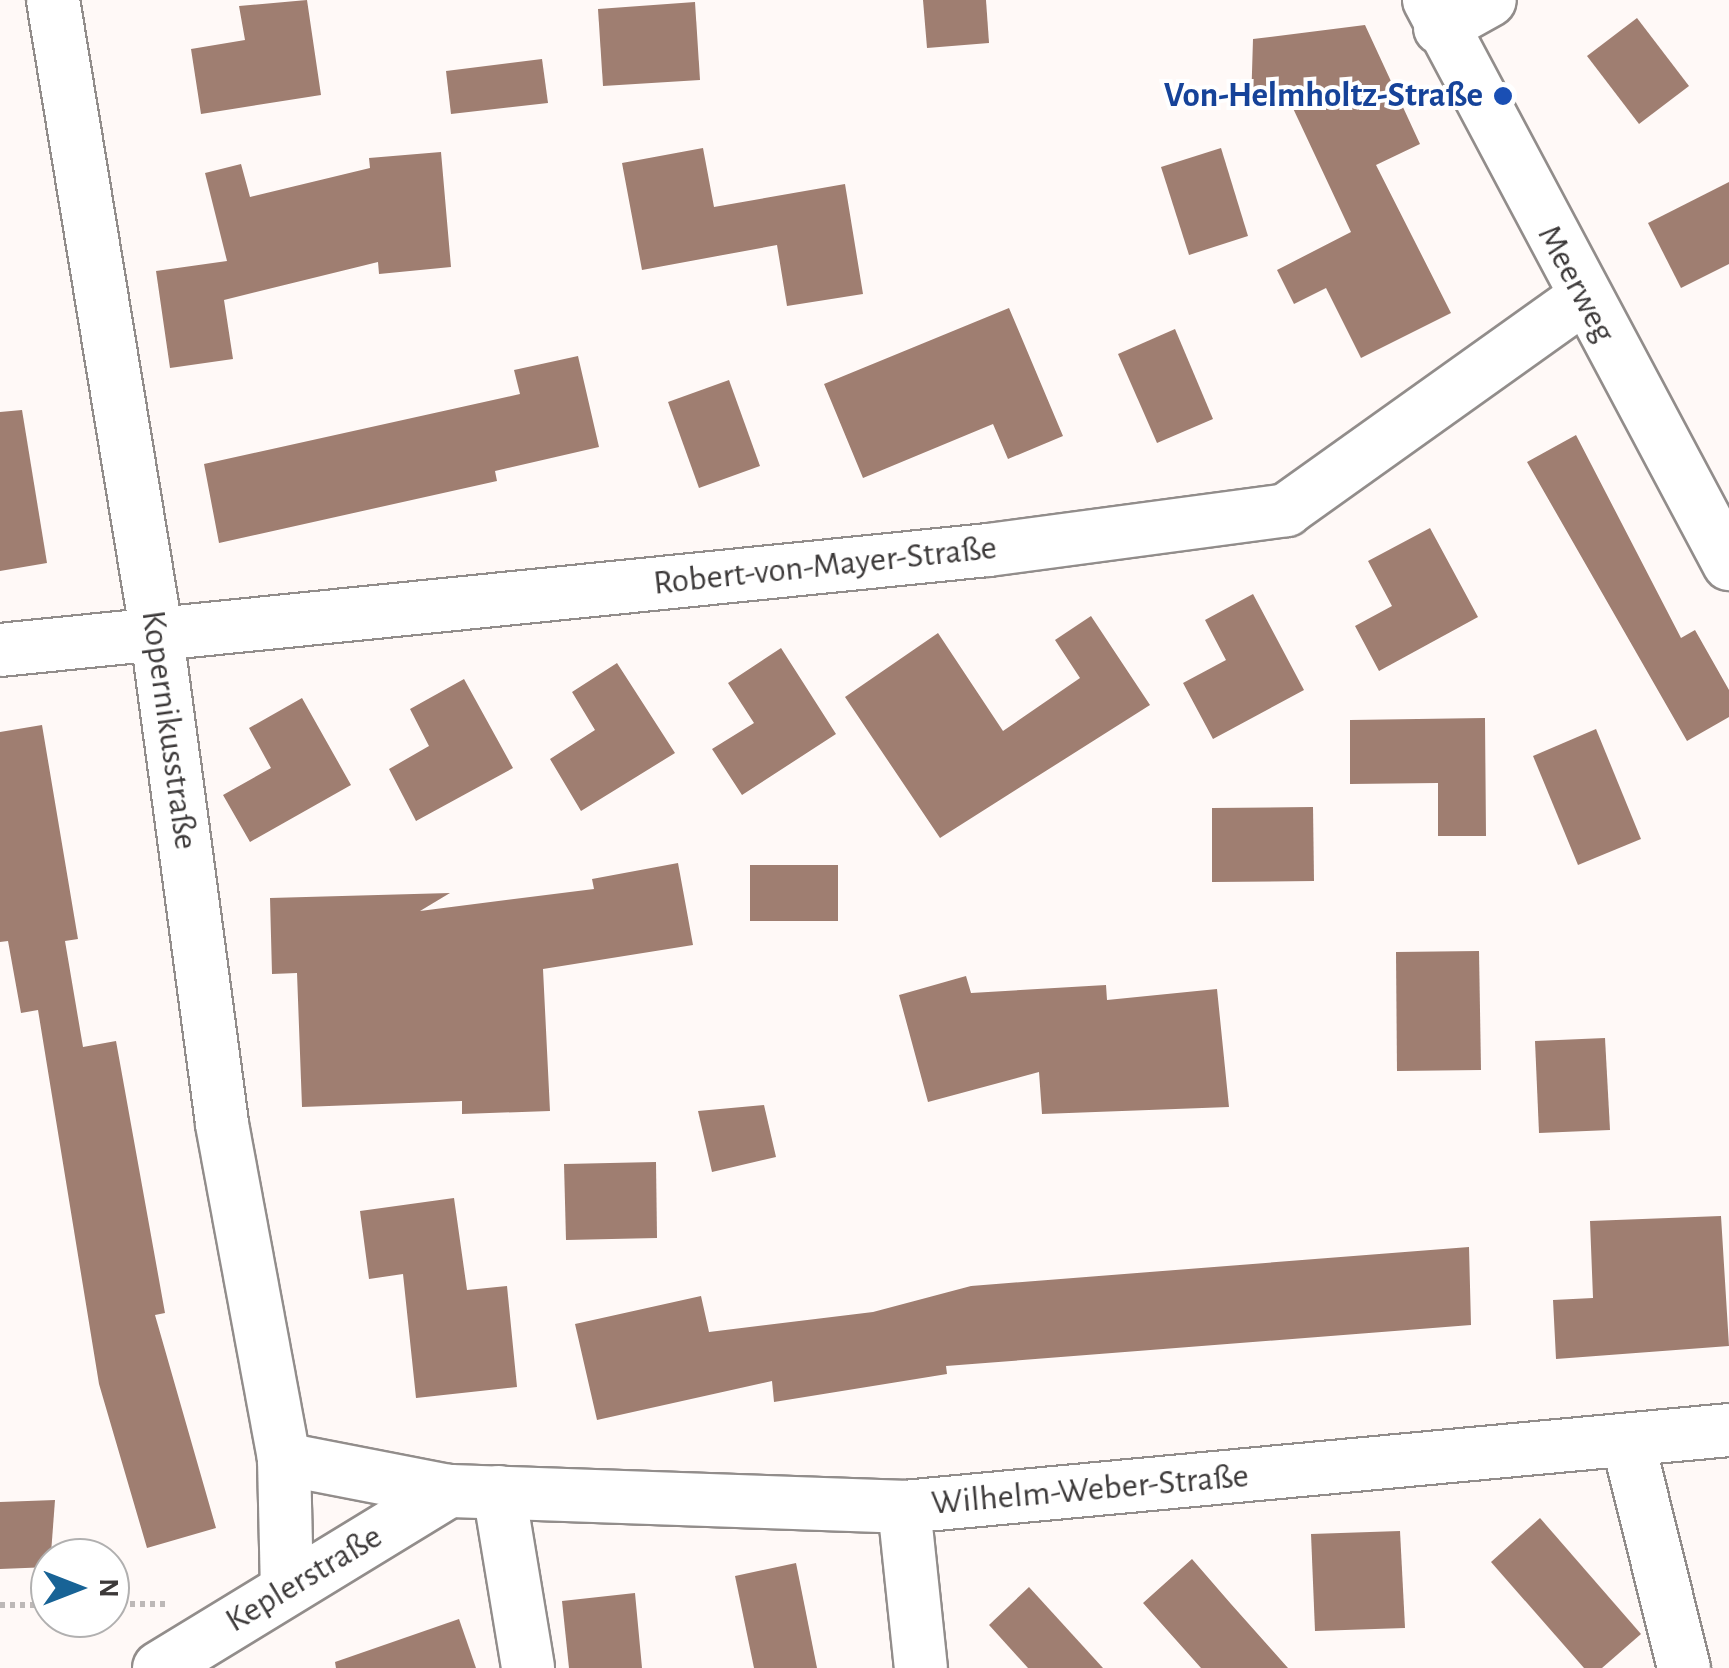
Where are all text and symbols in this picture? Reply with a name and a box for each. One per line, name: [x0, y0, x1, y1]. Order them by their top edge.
place label: Von-Helmholtz-Straße: [1164, 75, 1483, 117]
marker: Von-Helmholtz-Straße: [1492, 85, 1514, 107]
street label: Meerweg: [1528, 218, 1624, 350]
street label: Robert-von-Mayer-Straße: [651, 527, 999, 605]
street label: Kopernikusstraße: [131, 608, 207, 852]
street label: Wilhelm-Weber-Straße: [930, 1455, 1250, 1525]
street label: Keplerstraße: [218, 1516, 390, 1642]
north arrow: [30, 1538, 130, 1638]
text: N: [94, 1578, 122, 1598]

